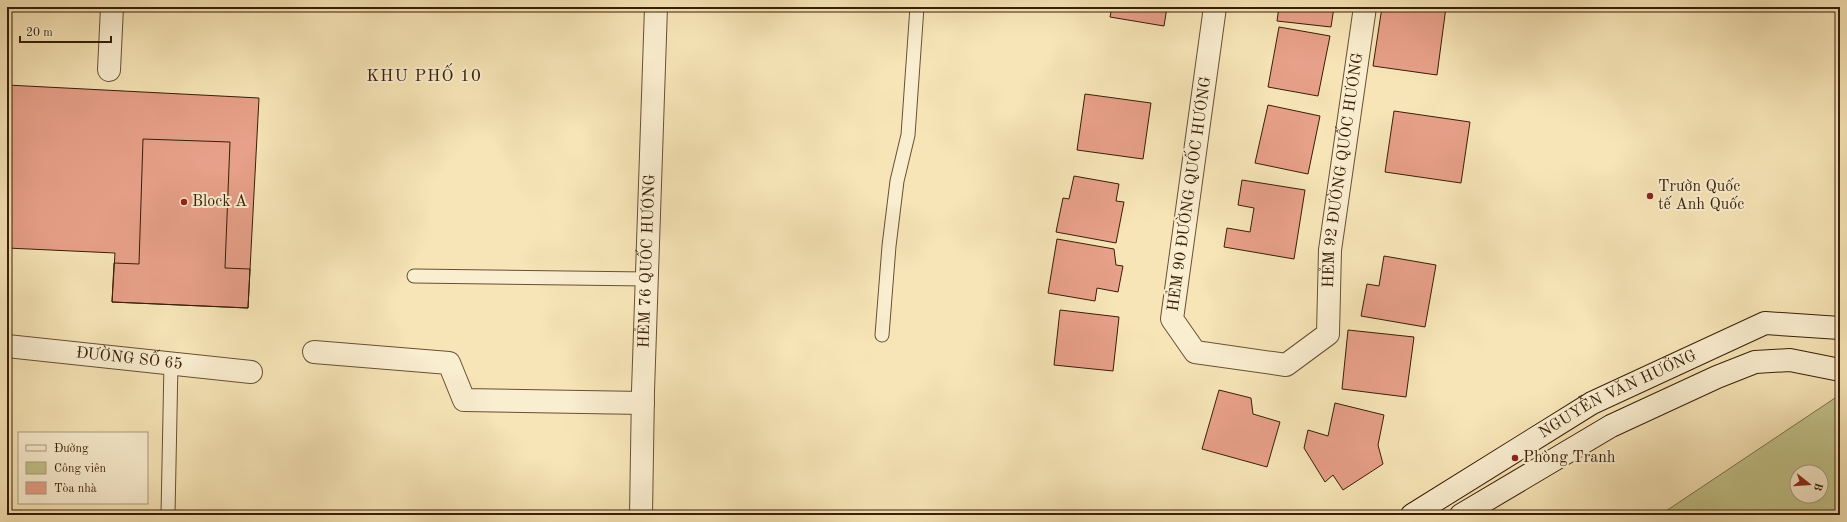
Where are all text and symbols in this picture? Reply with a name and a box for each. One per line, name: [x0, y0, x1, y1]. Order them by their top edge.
scale bar: [20, 18, 111, 44]
text: 20 m: [26, 27, 53, 39]
street label: HẺM 92 ĐƯỜNG QUỐC HƯƠNG: [1316, 51, 1366, 288]
district label: KHU PHỐ 10: [366, 63, 482, 85]
street label: HẺM 90 ĐƯỜNG QUỐC HƯƠNG: [1160, 74, 1214, 313]
street label: HẺM 76 QUỐC HƯƠNG: [632, 173, 658, 348]
place label: Trườn Quốc tế Anh Quốc: [1658, 177, 1744, 213]
marker: Trườn Quốc tế Anh Quốc: [1645, 191, 1655, 201]
place label: Block A: [192, 194, 247, 210]
marker: Block A: [179, 197, 189, 207]
street label: ĐƯỜNG SỐ 65: [75, 343, 184, 373]
street label: NGUYỄN VĂN HƯỞNG: [1537, 348, 1700, 442]
legend: [18, 432, 148, 504]
text: Đường: [54, 443, 89, 455]
place label: Phòng Tranh: [1523, 450, 1616, 466]
marker: Phòng Tranh: [1510, 453, 1520, 463]
text: Công viên: [54, 463, 106, 475]
north arrow: [1789, 464, 1829, 504]
text: B: [1811, 481, 1824, 492]
text: Tòa nhà: [54, 483, 97, 495]

